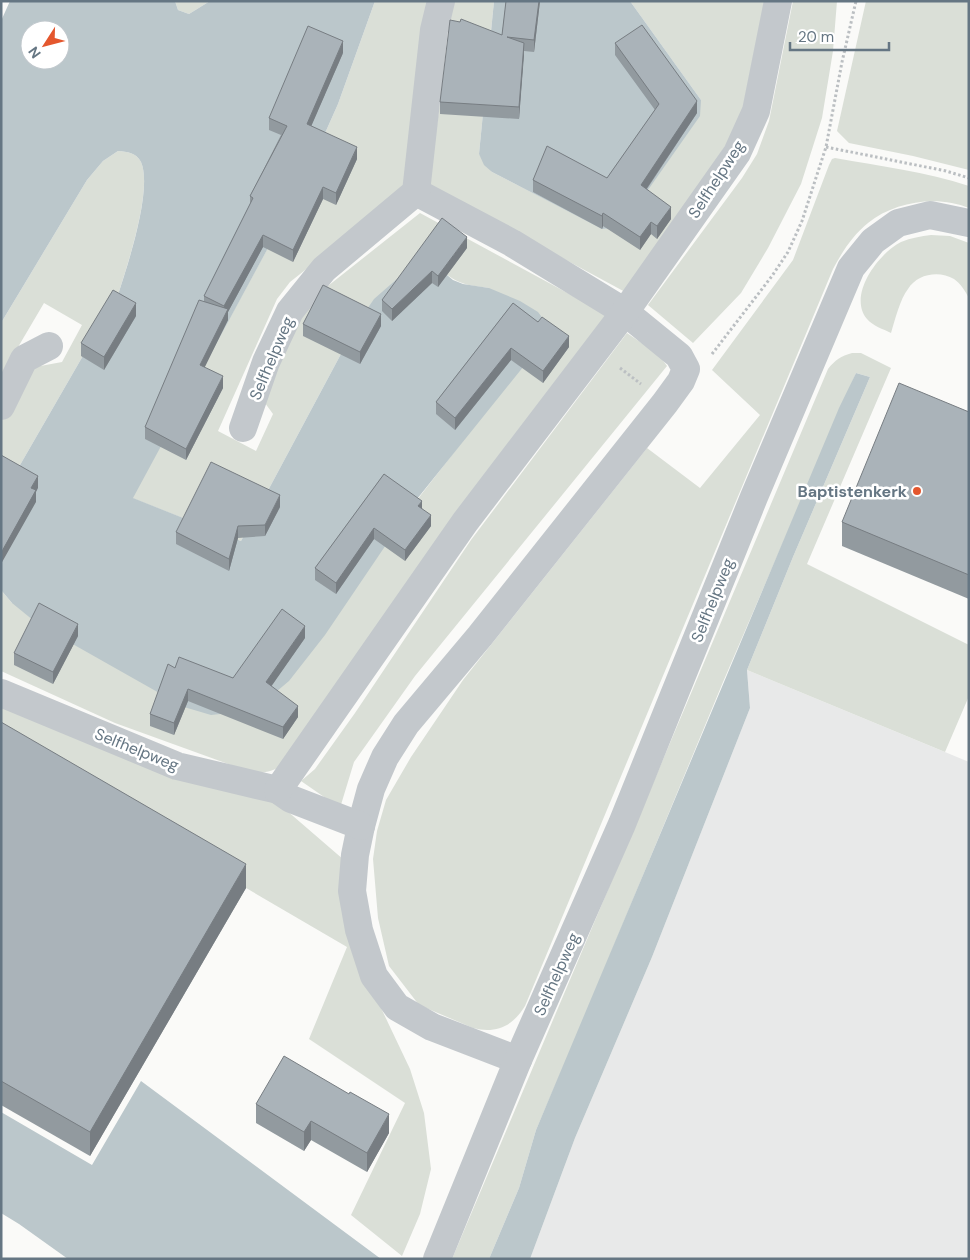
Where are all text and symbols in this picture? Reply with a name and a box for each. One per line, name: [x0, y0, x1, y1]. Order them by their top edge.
north arrow: [20, 20, 70, 70]
scale bar: [790, 20, 889, 52]
text: 20 m: [798, 27, 834, 47]
text: N: [24, 43, 45, 62]
street label: Selfhelpweg: [683, 136, 749, 222]
street label: Selfhelpweg: [244, 313, 299, 403]
place label: Baptistenkerk: [797, 481, 908, 502]
marker: Baptistenkerk: [911, 485, 923, 497]
street label: Selfhelpweg: [686, 555, 739, 645]
street label: Selfhelpweg: [92, 723, 182, 776]
street label: Selfhelpweg: [529, 929, 584, 1019]

